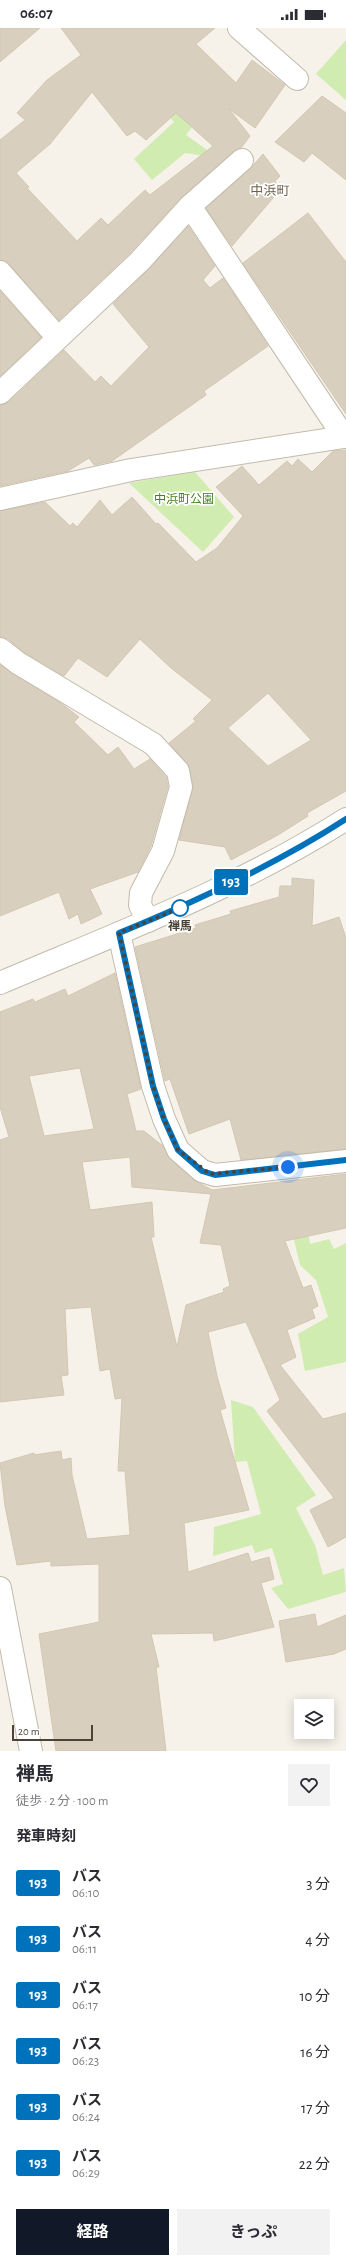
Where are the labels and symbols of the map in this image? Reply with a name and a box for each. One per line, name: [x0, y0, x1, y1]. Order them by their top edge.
district label: 中浜町: [250, 184, 290, 198]
park label: 中浜町公園: [154, 492, 214, 505]
line badge: 193: [208, 869, 254, 895]
marker: 禅馬: [171, 899, 189, 917]
place label: 禅馬: [168, 920, 192, 932]
your location: [278, 1157, 298, 1177]
scale bar: [12, 1723, 93, 1742]

